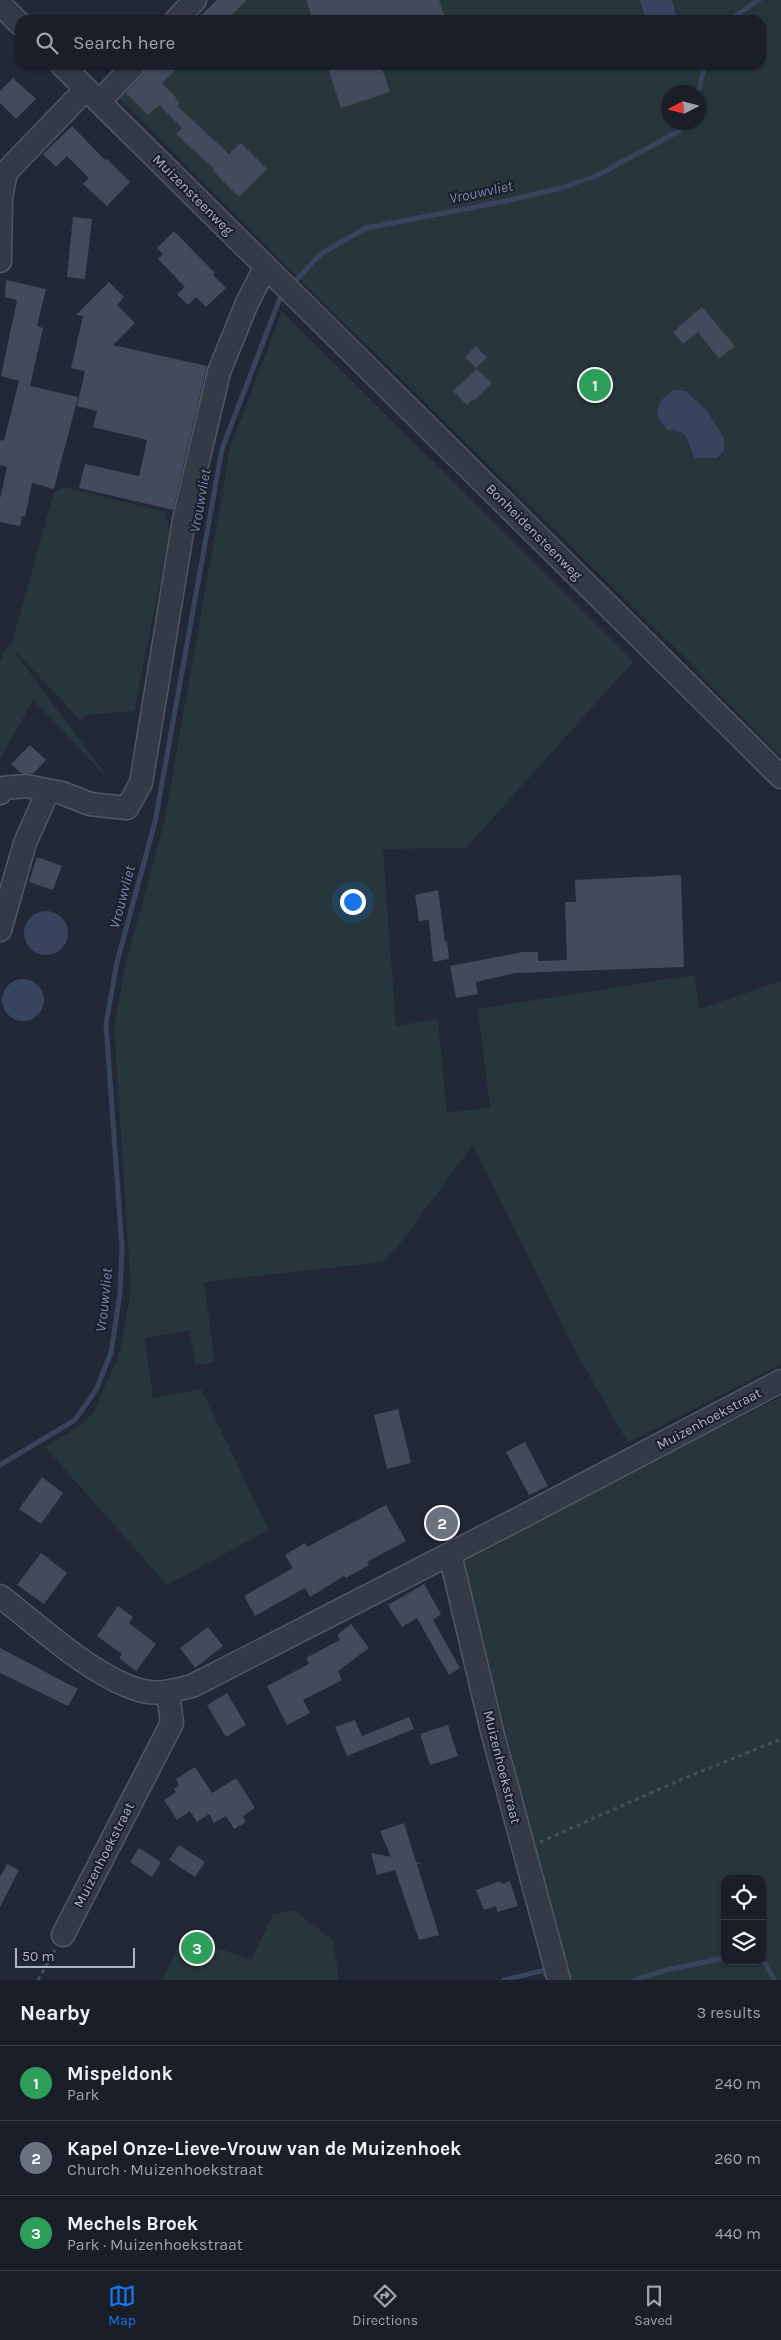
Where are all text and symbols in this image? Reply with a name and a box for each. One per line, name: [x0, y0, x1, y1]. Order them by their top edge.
search box: [15, 15, 766, 70]
icon: search: [33, 29, 61, 57]
text: Search here: [73, 32, 175, 54]
north arrow: [661, 85, 706, 130]
street label: Muizensteenweg: [149, 151, 237, 239]
water label: Vrouwvliet: [448, 176, 515, 208]
pin: 1: [579, 366, 611, 404]
water label: Vrouwvliet: [186, 467, 215, 534]
street label: Bonheidensteenweg: [482, 480, 586, 584]
water label: Vrouwvliet: [105, 863, 139, 930]
your location: [340, 889, 366, 915]
water label: Vrouwvliet: [92, 1266, 116, 1333]
street label: Muizenhoekstraat: [654, 1384, 764, 1454]
pin: 2: [426, 1504, 458, 1542]
street label: Muizenhoekstraat: [480, 1709, 524, 1825]
street label: Muizenhoekstraat: [70, 1799, 138, 1911]
map controls: [721, 1875, 766, 1965]
button: locate: [721, 1875, 766, 1920]
button: layers: [721, 1920, 766, 1965]
pin: 3: [181, 1929, 213, 1967]
scale bar: [15, 1945, 135, 1968]
text: 50 m: [22, 1948, 55, 1965]
text: Nearby: [20, 2001, 90, 2025]
text: 3 results: [697, 2003, 761, 2022]
text: Mispeldonk: [67, 2063, 173, 2085]
text: 1: [33, 2074, 39, 2093]
text: 240 m: [715, 2074, 761, 2093]
text: Park: [67, 2085, 99, 2104]
text: Kapel Onze-Lieve-Vrouw van de Muizenhoek: [67, 2138, 461, 2160]
text: 2: [31, 2149, 41, 2168]
text: 260 m: [714, 2149, 761, 2168]
text: Church · Muizenhoekstraat: [67, 2160, 263, 2179]
text: Mechels Broek: [67, 2213, 198, 2235]
text: 3: [31, 2224, 41, 2243]
text: 440 m: [715, 2224, 761, 2243]
text: Park · Muizenhoekstraat: [67, 2235, 243, 2254]
tab: Map: [108, 2282, 136, 2329]
tab: Directions: [352, 2282, 418, 2329]
tab: Saved: [634, 2282, 673, 2329]

